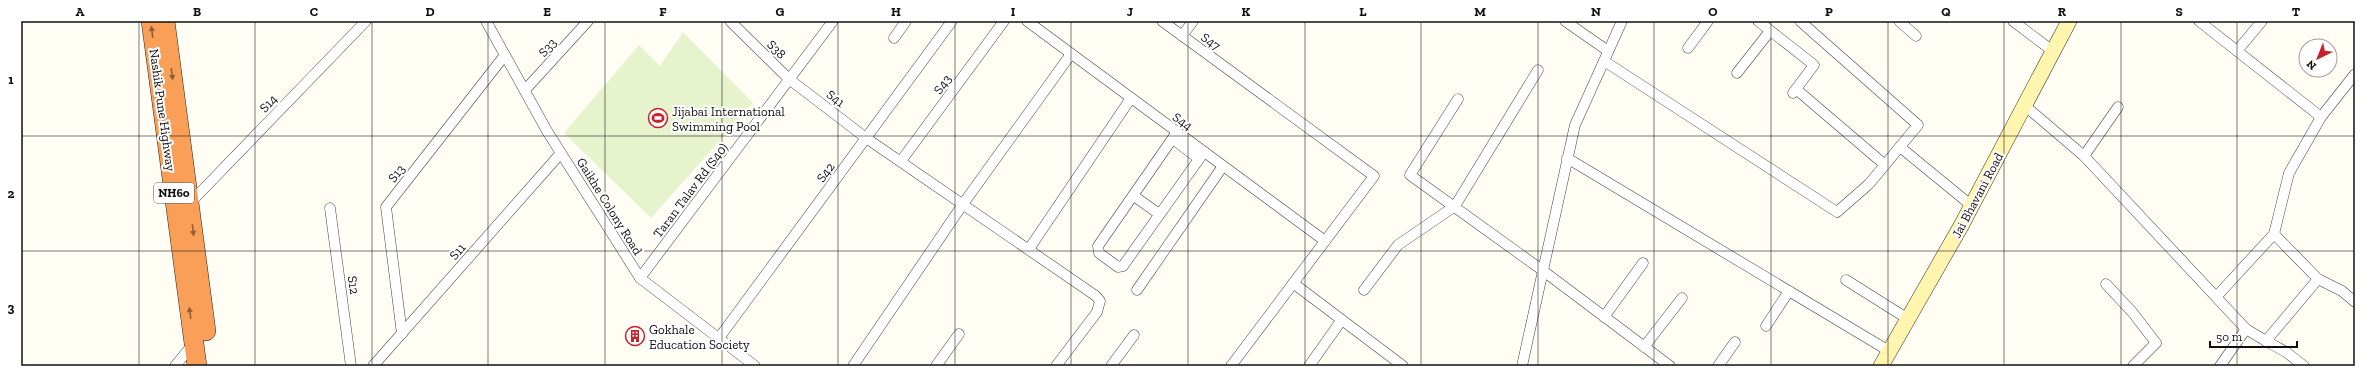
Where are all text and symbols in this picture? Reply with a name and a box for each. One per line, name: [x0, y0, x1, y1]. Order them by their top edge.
text: A: [76, 4, 85, 19]
text: B: [193, 4, 201, 19]
text: C: [310, 4, 318, 19]
text: D: [425, 4, 435, 19]
text: E: [543, 4, 551, 19]
text: F: [659, 4, 667, 19]
text: G: [776, 4, 785, 19]
text: H: [891, 4, 901, 19]
text: I: [1011, 4, 1016, 19]
text: J: [1127, 4, 1133, 19]
text: K: [1242, 4, 1251, 19]
text: L: [1359, 4, 1367, 19]
text: M: [1474, 4, 1486, 19]
text: N: [1591, 4, 1601, 19]
text: O: [1708, 4, 1718, 19]
text: P: [1825, 4, 1833, 19]
text: Q: [1941, 4, 1951, 19]
text: R: [2058, 4, 2067, 19]
text: S: [2175, 4, 2183, 19]
text: T: [2292, 4, 2301, 19]
one-way arrow: [149, 26, 155, 38]
street label: S47: [1198, 30, 1223, 53]
street label: S33: [535, 35, 560, 60]
street label: S38: [764, 37, 789, 62]
north arrow: [2298, 38, 2338, 78]
street label: Nashik Pune Highway: [146, 48, 179, 173]
text: N: [2304, 57, 2319, 73]
one-way arrow: [169, 67, 175, 80]
text: 1: [8, 72, 14, 87]
street label: S43: [930, 72, 954, 97]
street label: S41: [824, 87, 848, 110]
street label: S14: [256, 91, 280, 115]
place label: Jijabai International Swimming Pool: [672, 104, 785, 134]
sports icon: Jijabai International Swimming Pool: [647, 107, 669, 129]
street label: S44: [1170, 109, 1196, 134]
street label: Taran Talav Rd (S40): [650, 140, 731, 240]
street label: Jai Bhavani Road: [1949, 150, 2006, 240]
street label: Gaikhe Colony Road: [574, 155, 646, 258]
street label: S42: [813, 159, 838, 185]
street label: S13: [385, 161, 408, 185]
road number: NH60: [154, 183, 194, 203]
text: 2: [8, 186, 15, 201]
one-way arrow: [190, 224, 196, 236]
street label: S11: [446, 240, 469, 263]
street label: S12: [345, 275, 362, 296]
text: 3: [8, 300, 15, 315]
one-way arrow: [187, 307, 193, 320]
place label: Gokhale Education Society: [649, 322, 750, 352]
scale bar: [2210, 323, 2297, 349]
building icon: Gokhale Education Society: [624, 325, 646, 347]
text: 50 m: [2216, 330, 2243, 344]

